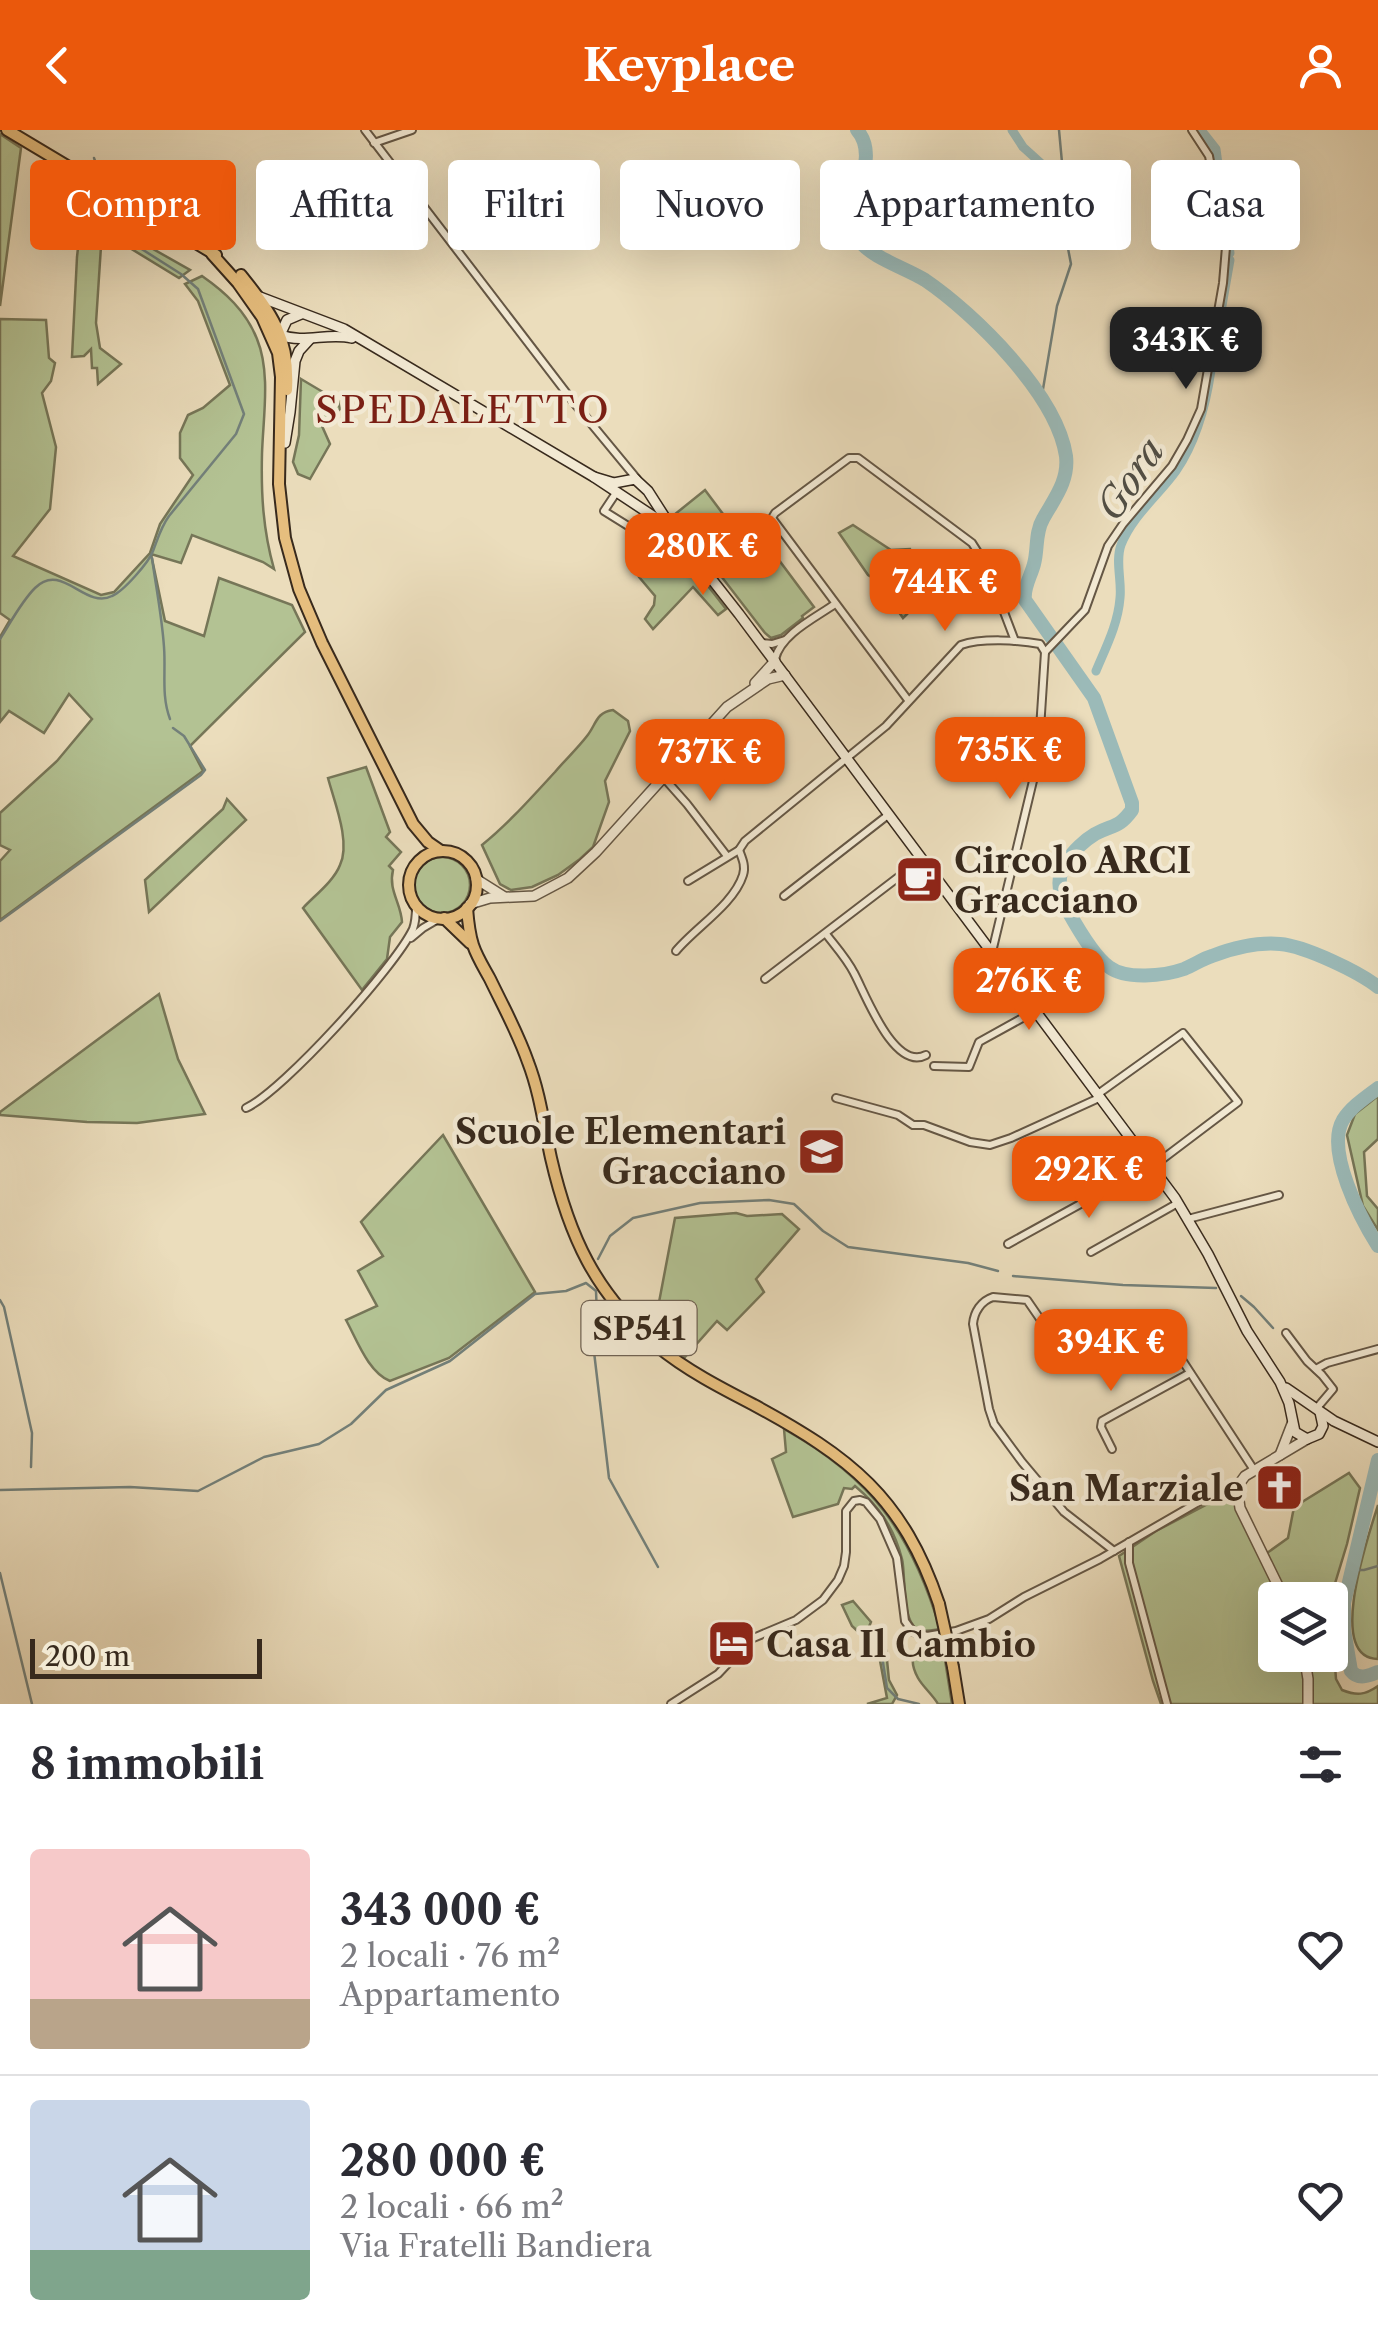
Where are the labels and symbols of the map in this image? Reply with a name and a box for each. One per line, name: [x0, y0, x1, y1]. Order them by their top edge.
pin: 343K €: [1105, 307, 1267, 392]
district label: SPEDALETTO: [315, 386, 611, 433]
water label: Gora: [1086, 429, 1175, 529]
pin: 280K €: [622, 513, 784, 598]
pin: 744K €: [864, 549, 1026, 634]
pin: 735K €: [929, 717, 1091, 802]
pin: 737K €: [629, 719, 791, 804]
place label: Circolo ARCI Gracciano: [954, 839, 1191, 922]
cafe icon: Circolo ARCI Gracciano: [893, 854, 945, 906]
pin: 276K €: [948, 948, 1110, 1033]
place label: Scuole Elementari Gracciano: [455, 1110, 786, 1193]
school or university icon: Scuole Elementari Gracciano: [795, 1125, 847, 1177]
pin: 292K €: [1008, 1136, 1170, 1221]
road number: SP541: [582, 1301, 696, 1355]
pin: 394K €: [1030, 1309, 1192, 1394]
church icon: San Marziale: [1253, 1462, 1305, 1514]
place label: San Marziale: [1009, 1467, 1244, 1510]
hotel icon: Casa Il Cambio: [705, 1618, 757, 1670]
place label: Casa Il Cambio: [766, 1623, 1036, 1666]
scale bar: [30, 1634, 262, 1678]

